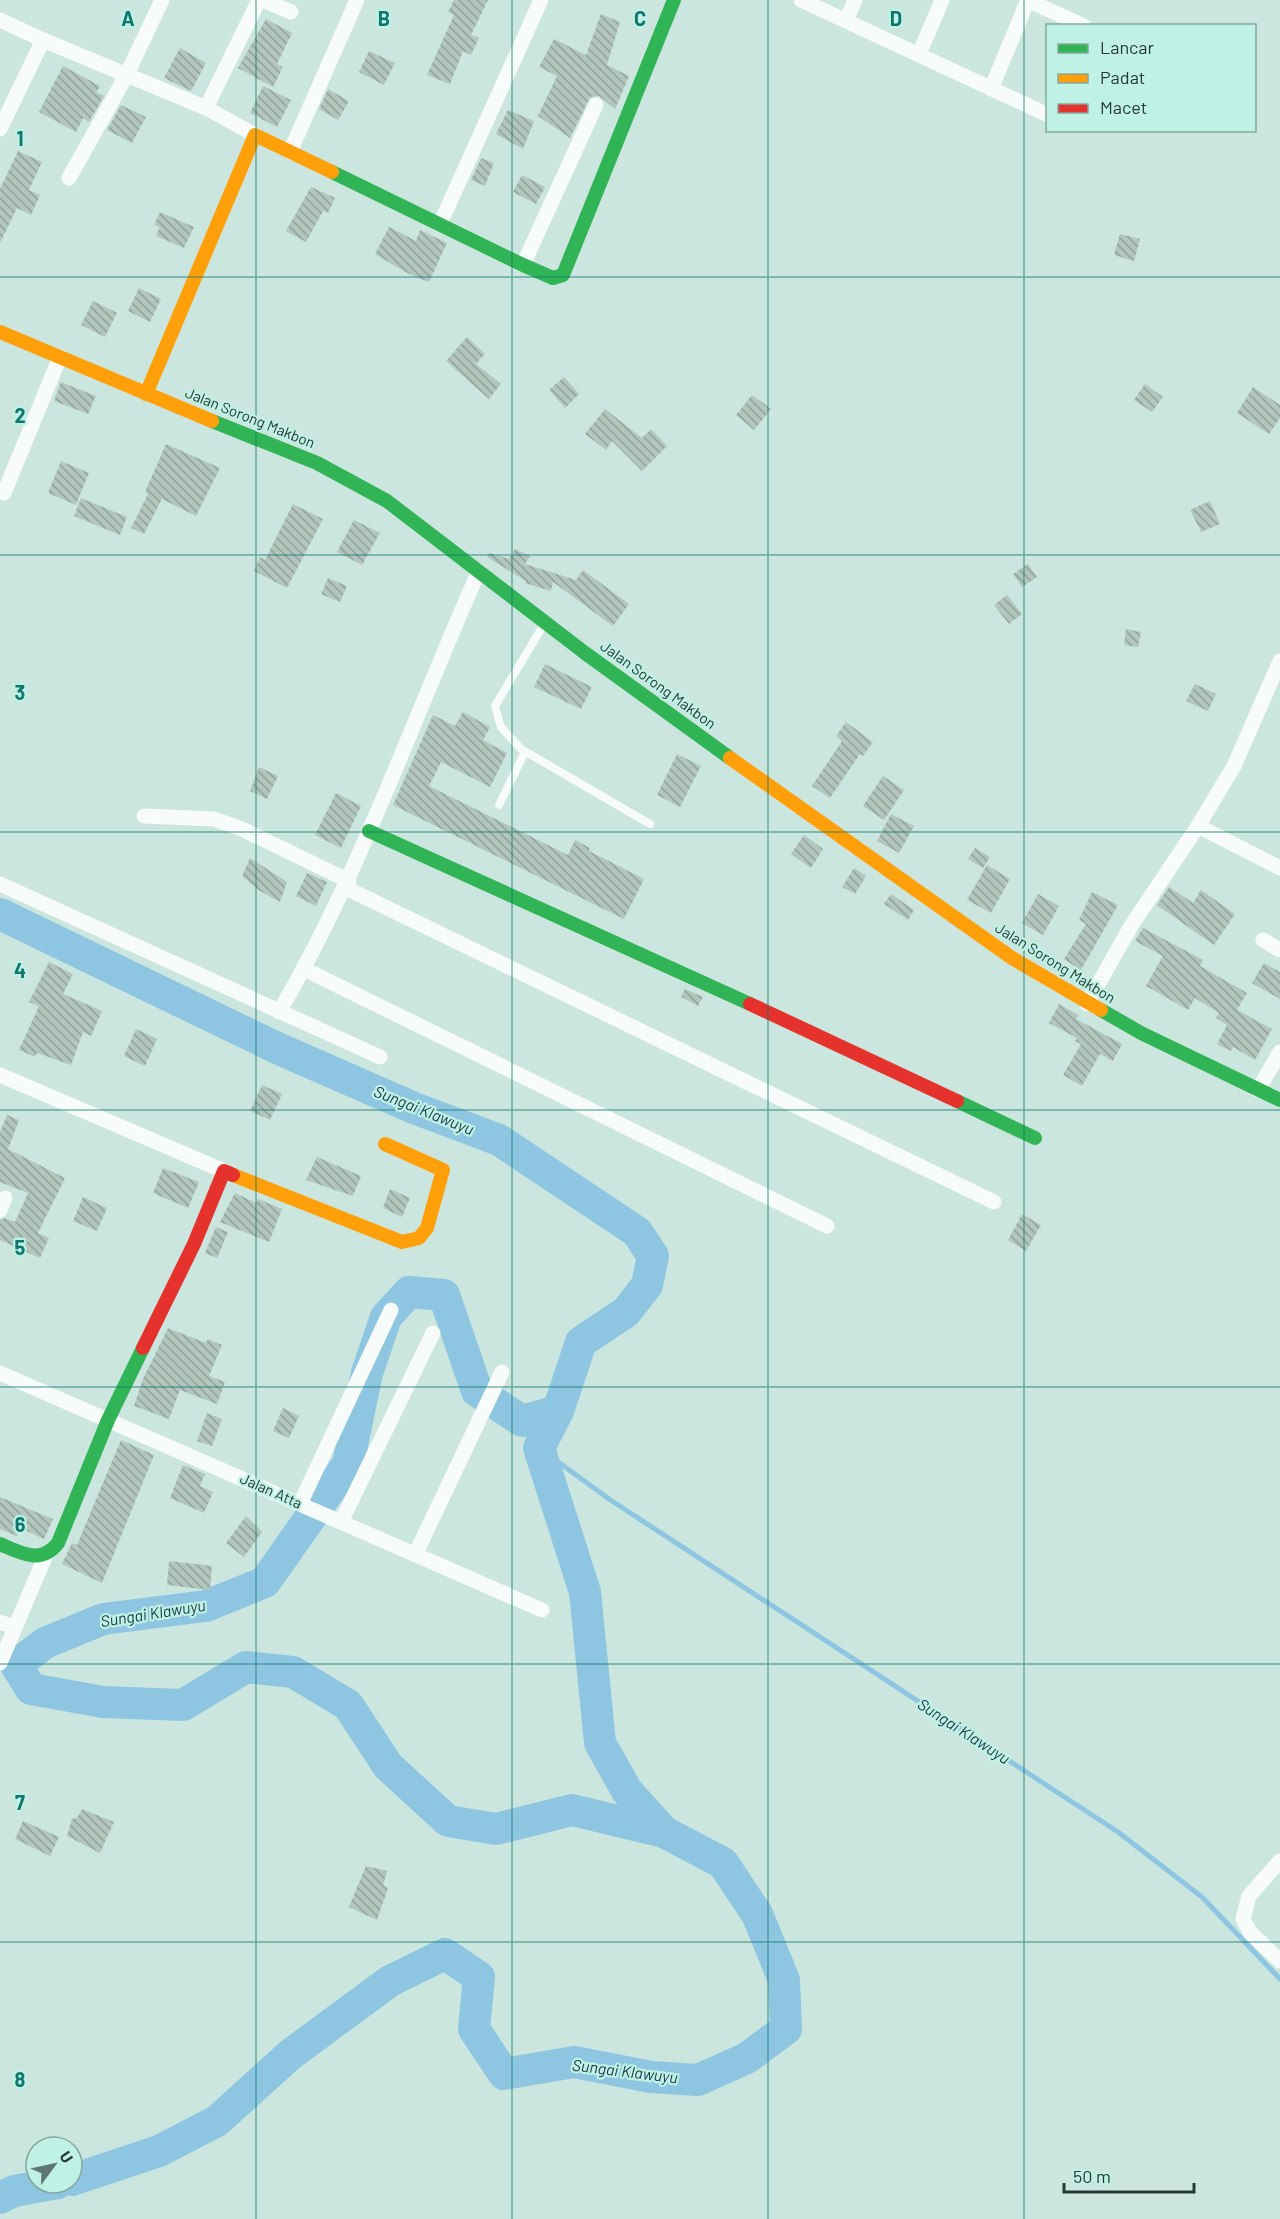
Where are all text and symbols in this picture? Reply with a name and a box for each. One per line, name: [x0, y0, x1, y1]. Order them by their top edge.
text: A: [121, 6, 135, 30]
text: B: [378, 6, 390, 30]
text: C: [634, 6, 646, 30]
text: D: [890, 6, 902, 30]
legend: [1046, 24, 1256, 132]
text: Lancar: [1100, 36, 1155, 58]
text: Padat: [1100, 66, 1145, 88]
text: Macet: [1100, 96, 1147, 118]
text: 1: [16, 126, 24, 150]
street label: Jalan Sorong Makbon: [183, 383, 318, 451]
text: 2: [14, 403, 26, 427]
street label: Jalan Sorong Makbon: [597, 636, 720, 732]
text: 3: [15, 680, 25, 704]
street label: Jalan Sorong Makbon: [992, 918, 1119, 1006]
text: 4: [14, 958, 26, 982]
water label: Sungai Klawuyu: [371, 1081, 477, 1138]
text: 5: [15, 1235, 26, 1259]
street label: Jalan Atta: [238, 1468, 305, 1512]
text: 6: [15, 1512, 26, 1536]
water label: Sungai Klawuyu: [99, 1595, 207, 1630]
water label: Sungai Klawuyu: [915, 1694, 1014, 1767]
text: 7: [15, 1790, 25, 1814]
water label: Sungai Klawuyu: [571, 2055, 679, 2086]
text: 8: [15, 2067, 26, 2091]
north arrow: [24, 2135, 84, 2195]
text: U: [56, 2147, 78, 2166]
scale bar: [1064, 2156, 1194, 2194]
text: 50 m: [1073, 2165, 1111, 2187]

